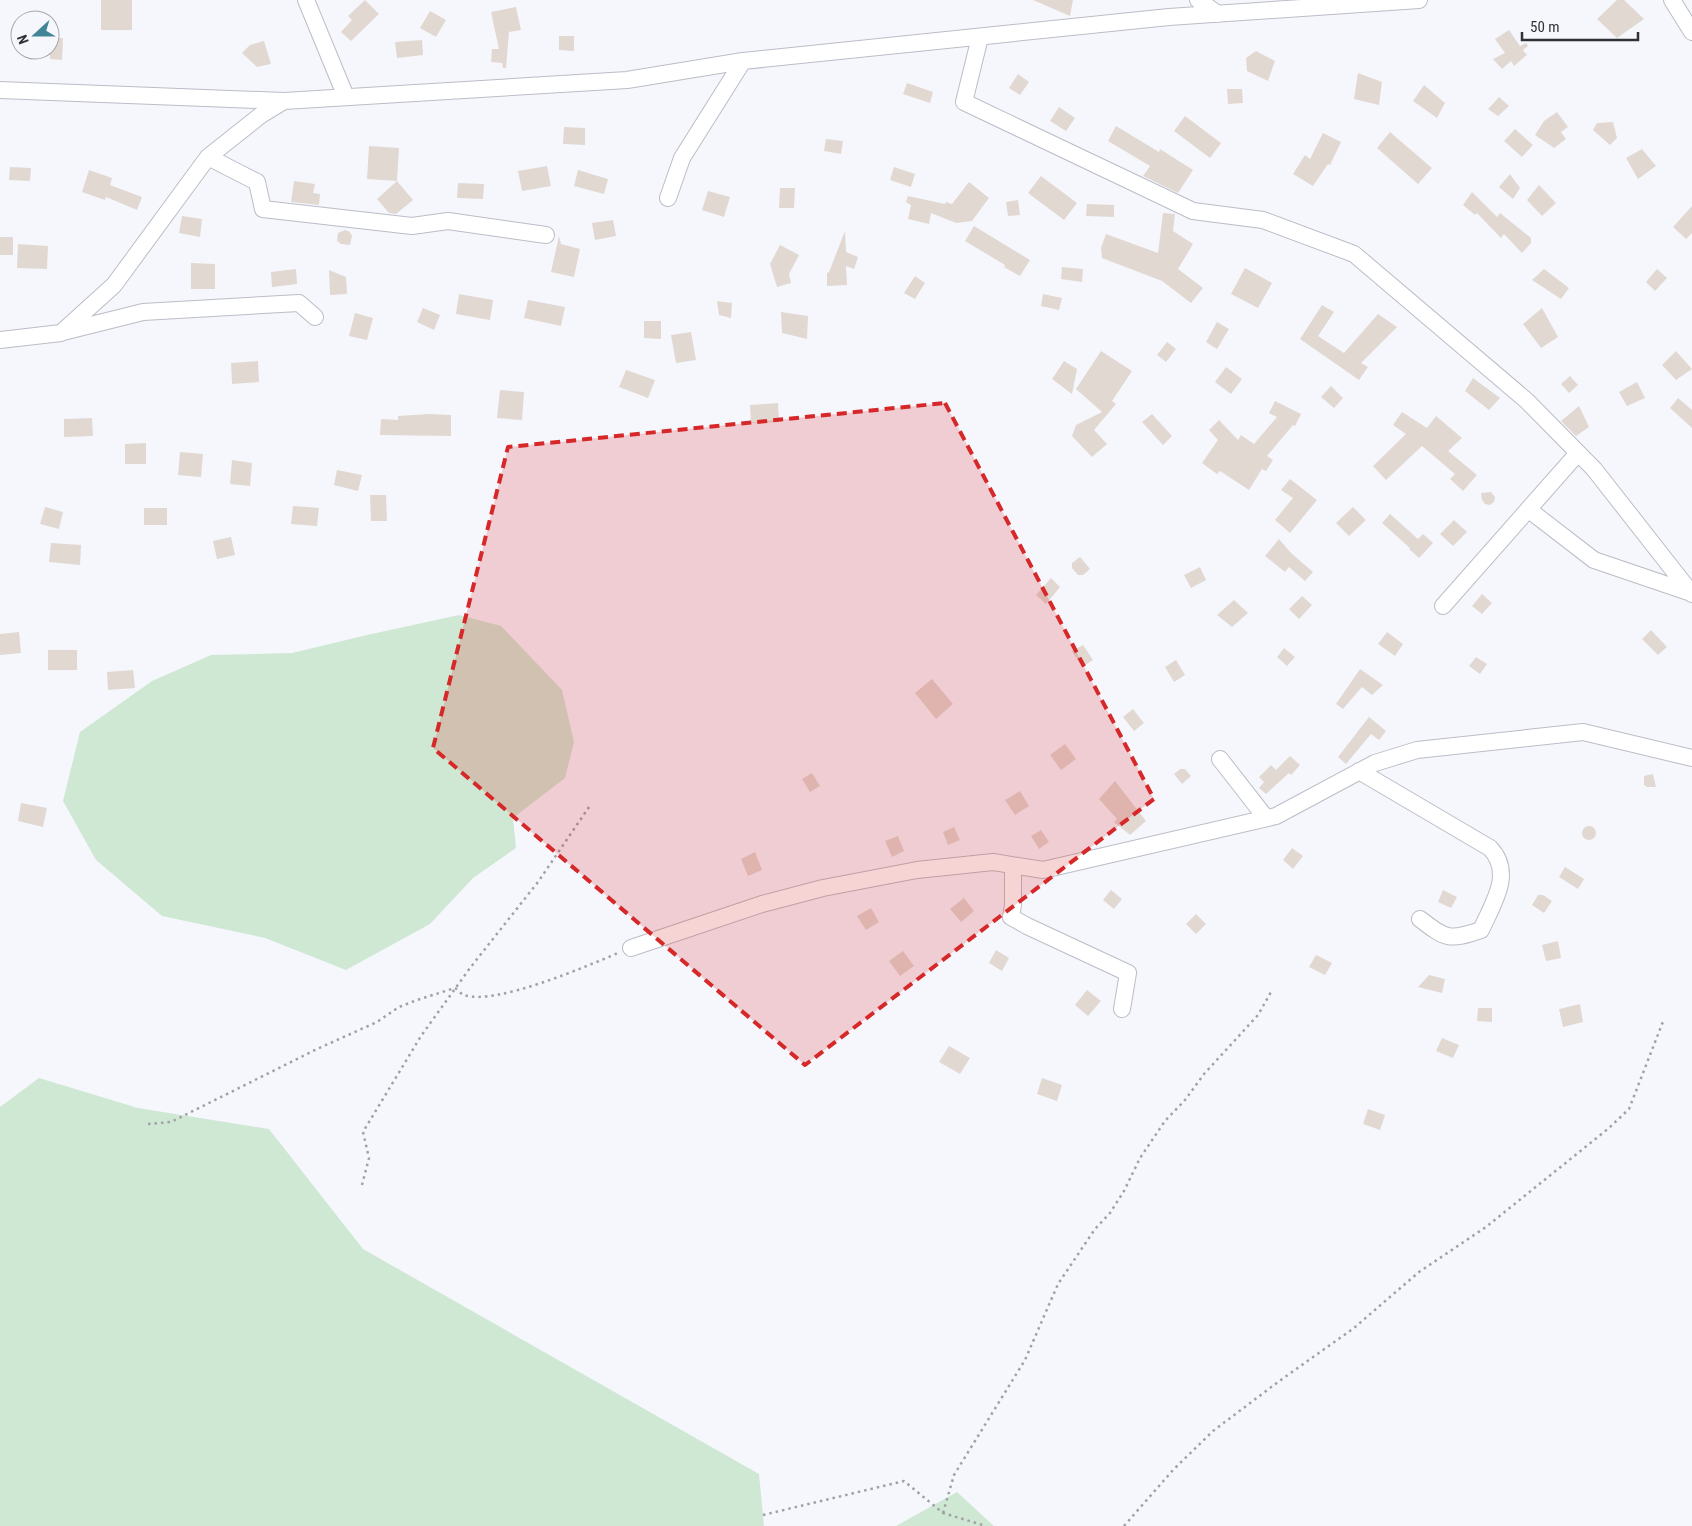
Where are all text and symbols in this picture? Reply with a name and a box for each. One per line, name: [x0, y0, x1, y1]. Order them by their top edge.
north arrow: [10, 10, 60, 60]
scale bar: [1522, 10, 1638, 42]
text: 50 m: [1530, 18, 1560, 36]
text: N: [14, 33, 32, 47]

